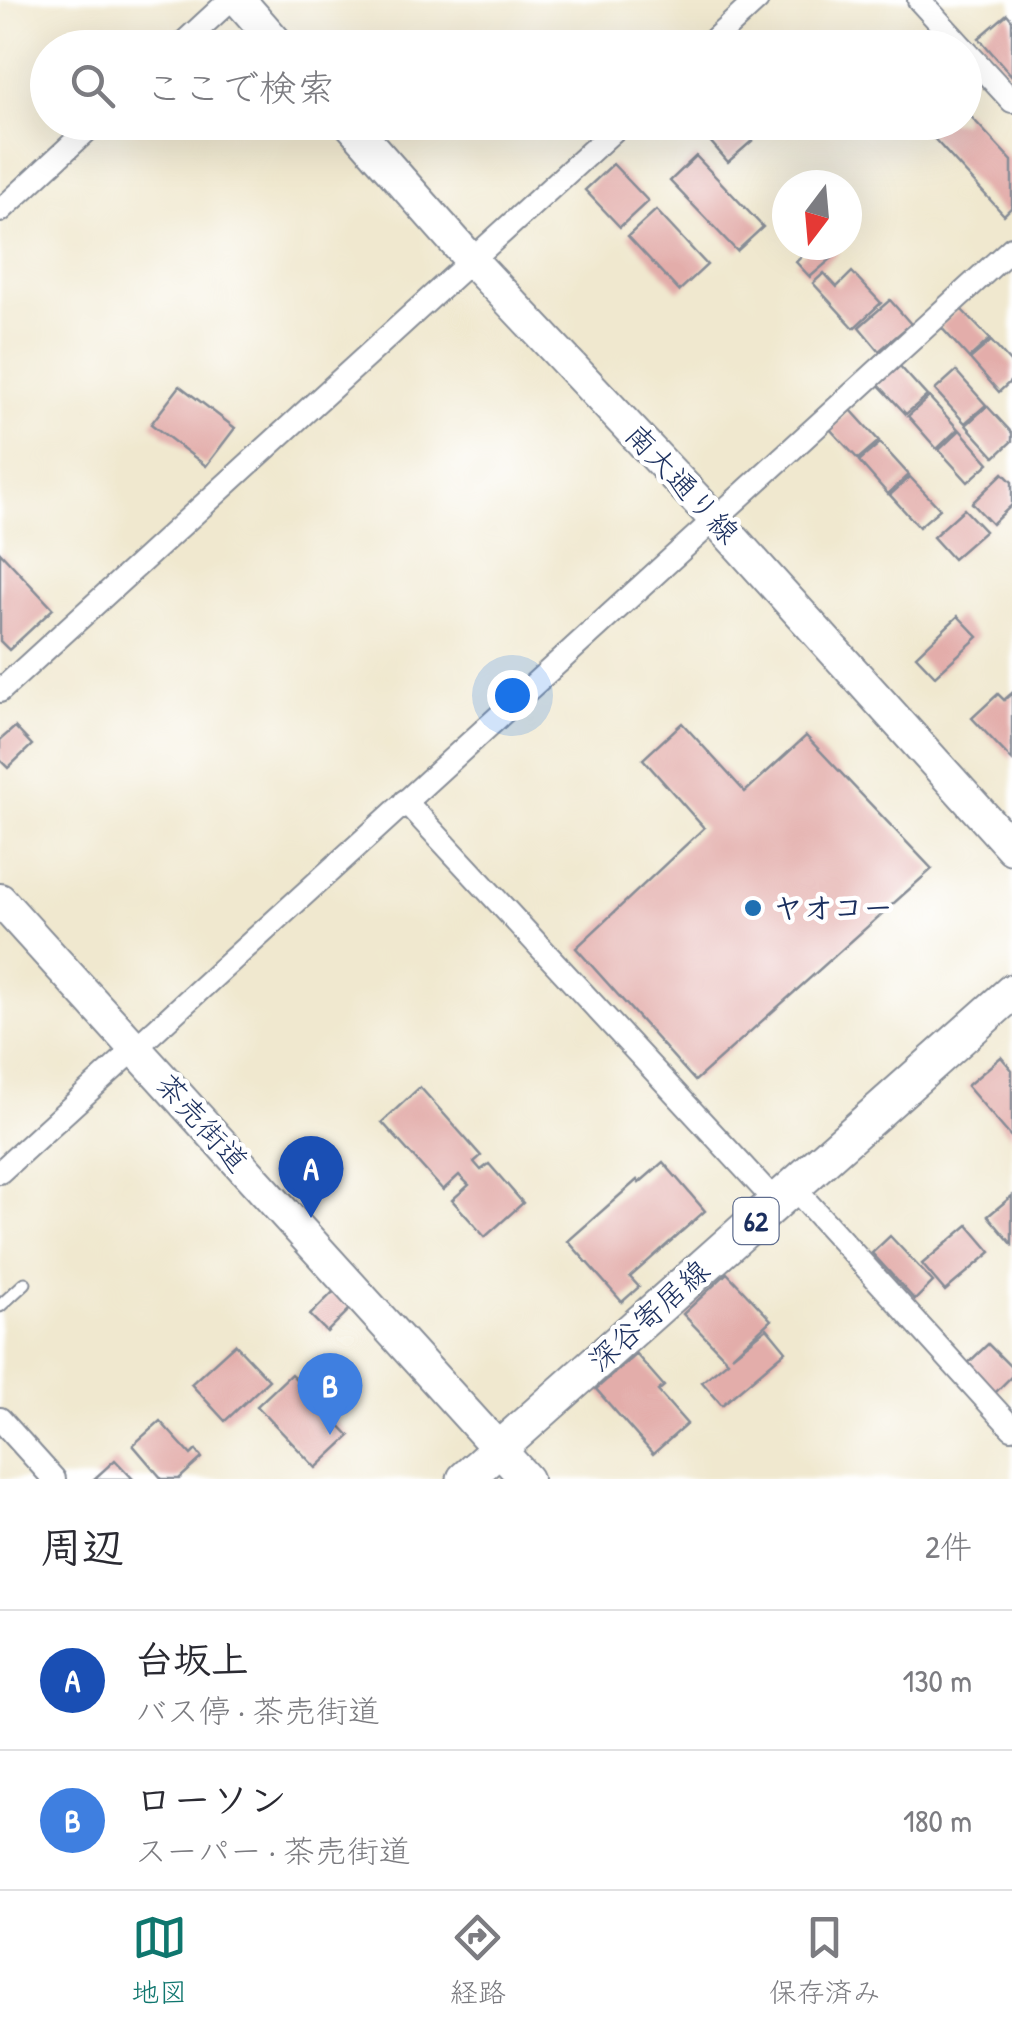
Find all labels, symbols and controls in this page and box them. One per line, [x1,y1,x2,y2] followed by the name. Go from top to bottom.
[30,30,982,140] search box
[65,58,120,113] icon: search
[145,61,335,113] text: ここで検索
[772,170,862,260] north arrow
[617,415,749,552] street label: 南大通り線
[487,670,538,721] your location
[773,887,893,927] place label: ヤオコー
[742,897,764,919] marker: ヤオコー
[148,1064,258,1180] street label: 茶売街道
[278,1136,344,1218] pin: A
[734,1198,778,1244] road number: 62
[579,1250,717,1380] street label: 深谷寄居線
[298,1352,362,1435] pin: B
[40,1518,124,1575] text: 周辺
[925,1525,972,1568] text: 2件
[135,1633,249,1685] text: 台坂上
[65,1659,80,1702] text: A
[903,1659,972,1702] text: 130 m
[135,1689,380,1732] text: バス停 · 茶売街道
[135,1773,287,1825] text: ローソン
[64,1799,81,1842] text: B
[903,1799,972,1842] text: 180 m
[135,1829,411,1872] text: スーパー · 茶売街道
[131,1910,187,2011] tab: 地図
[450,1910,506,2011] tab: 経路
[769,1910,881,2011] tab: 保存済み

